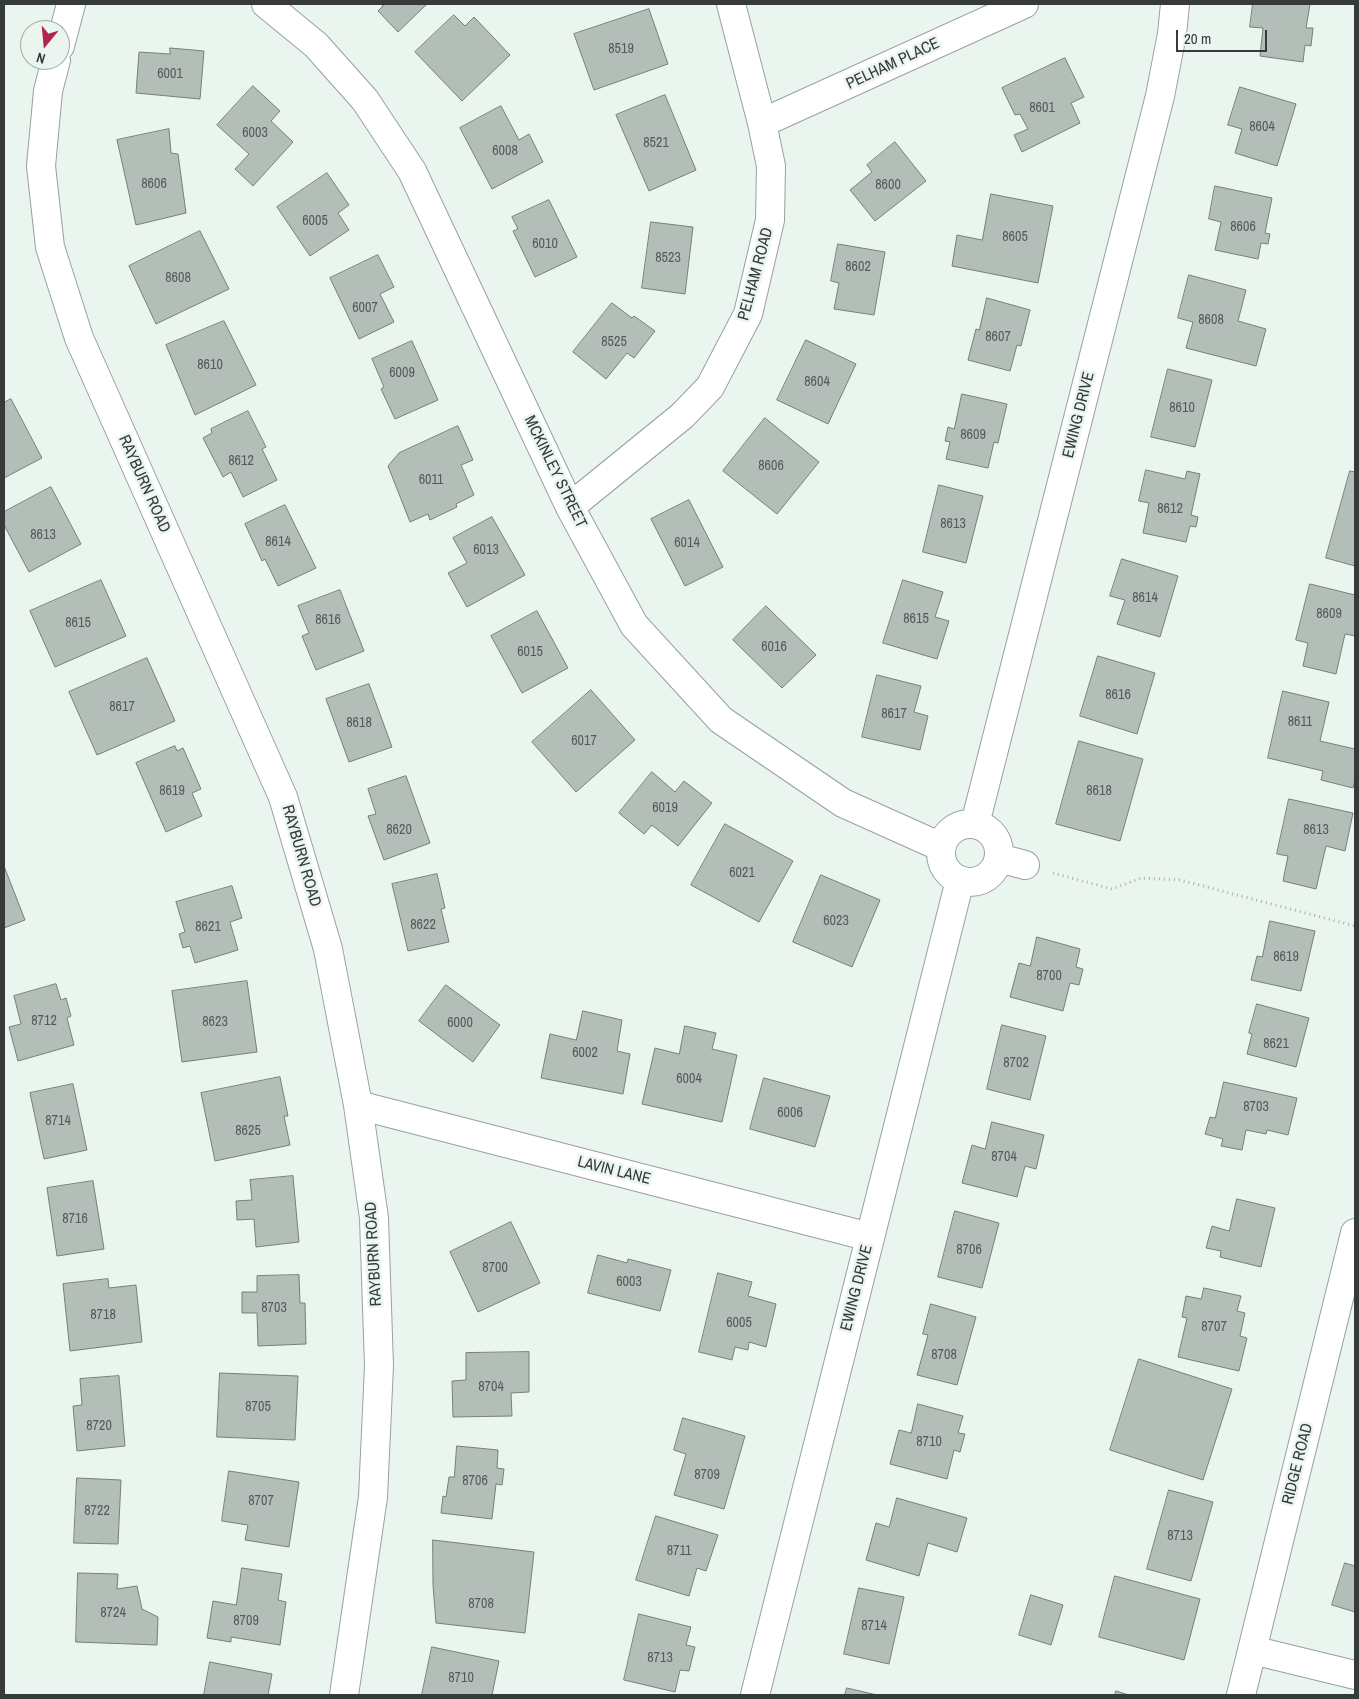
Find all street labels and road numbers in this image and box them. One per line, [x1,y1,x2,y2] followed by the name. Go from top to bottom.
[843,34,943,94] street label: PELHAM PLACE
[734,225,778,323] street label: PELHAM ROAD
[1059,370,1099,460] street label: EWING DRIVE
[520,413,590,531] street label: MCKINLEY STREET
[114,432,174,536] street label: RAYBURN ROAD
[277,803,325,909] street label: RAYBURN ROAD
[575,1153,653,1189] street label: LAVIN LANE
[362,1201,386,1307] street label: RAYBURN ROAD
[837,1243,877,1333] street label: EWING DRIVE
[1279,1421,1317,1507] street label: RIDGE ROAD

